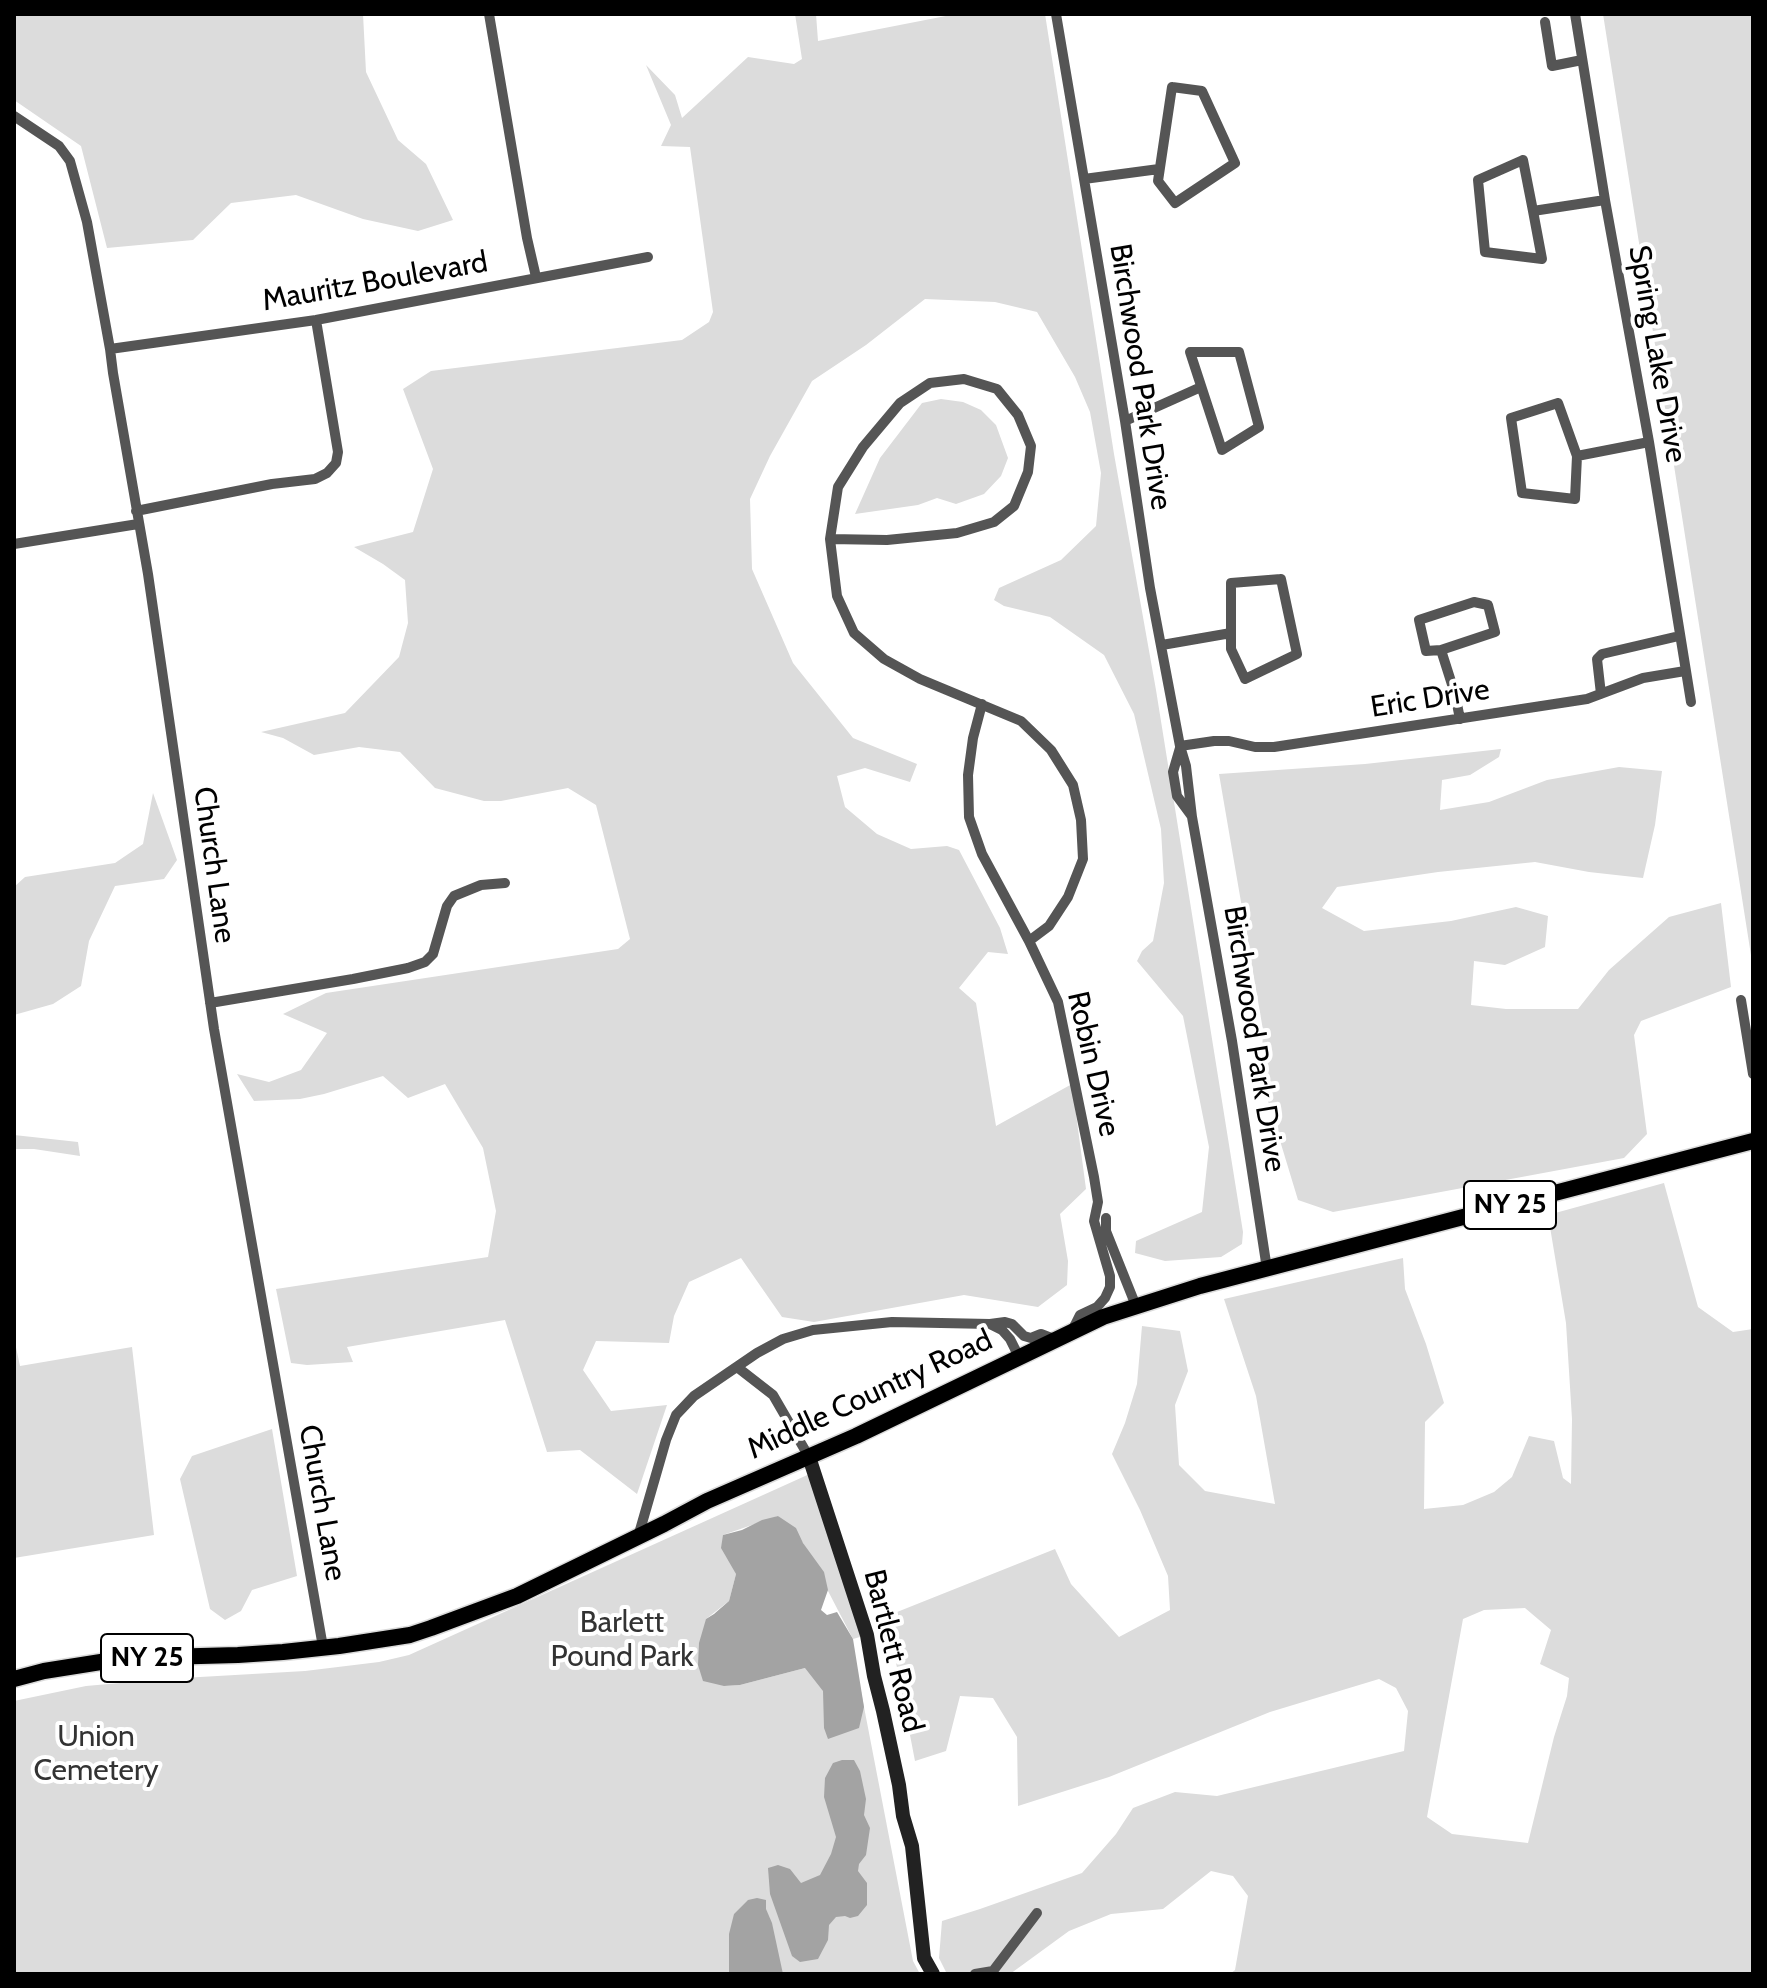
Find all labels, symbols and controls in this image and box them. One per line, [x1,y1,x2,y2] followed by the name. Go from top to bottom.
[1101,241,1179,513] street label: Birchwood Park Drive
[1620,243,1694,465] street label: Spring Lake Drive
[260,244,490,320] street label: Mauritz Boulevard
[1368,672,1492,726] street label: Eric Drive
[185,784,243,946] street label: Church Lane
[1215,903,1293,1175] street label: Birchwood Park Drive
[1059,988,1127,1140] street label: Robin Drive
[1464,1181,1556,1229] road number: NY 25
[742,1322,998,1468] street label: Middle Country Road
[291,1422,353,1584] street label: Church Lane
[855,1566,931,1736] street label: Bartlett Road
[550,1605,694,1676] park label: Barlett Pound Park
[101,1634,193,1682] road number: NY 25
[33,1719,159,1790] park label: Union Cemetery

